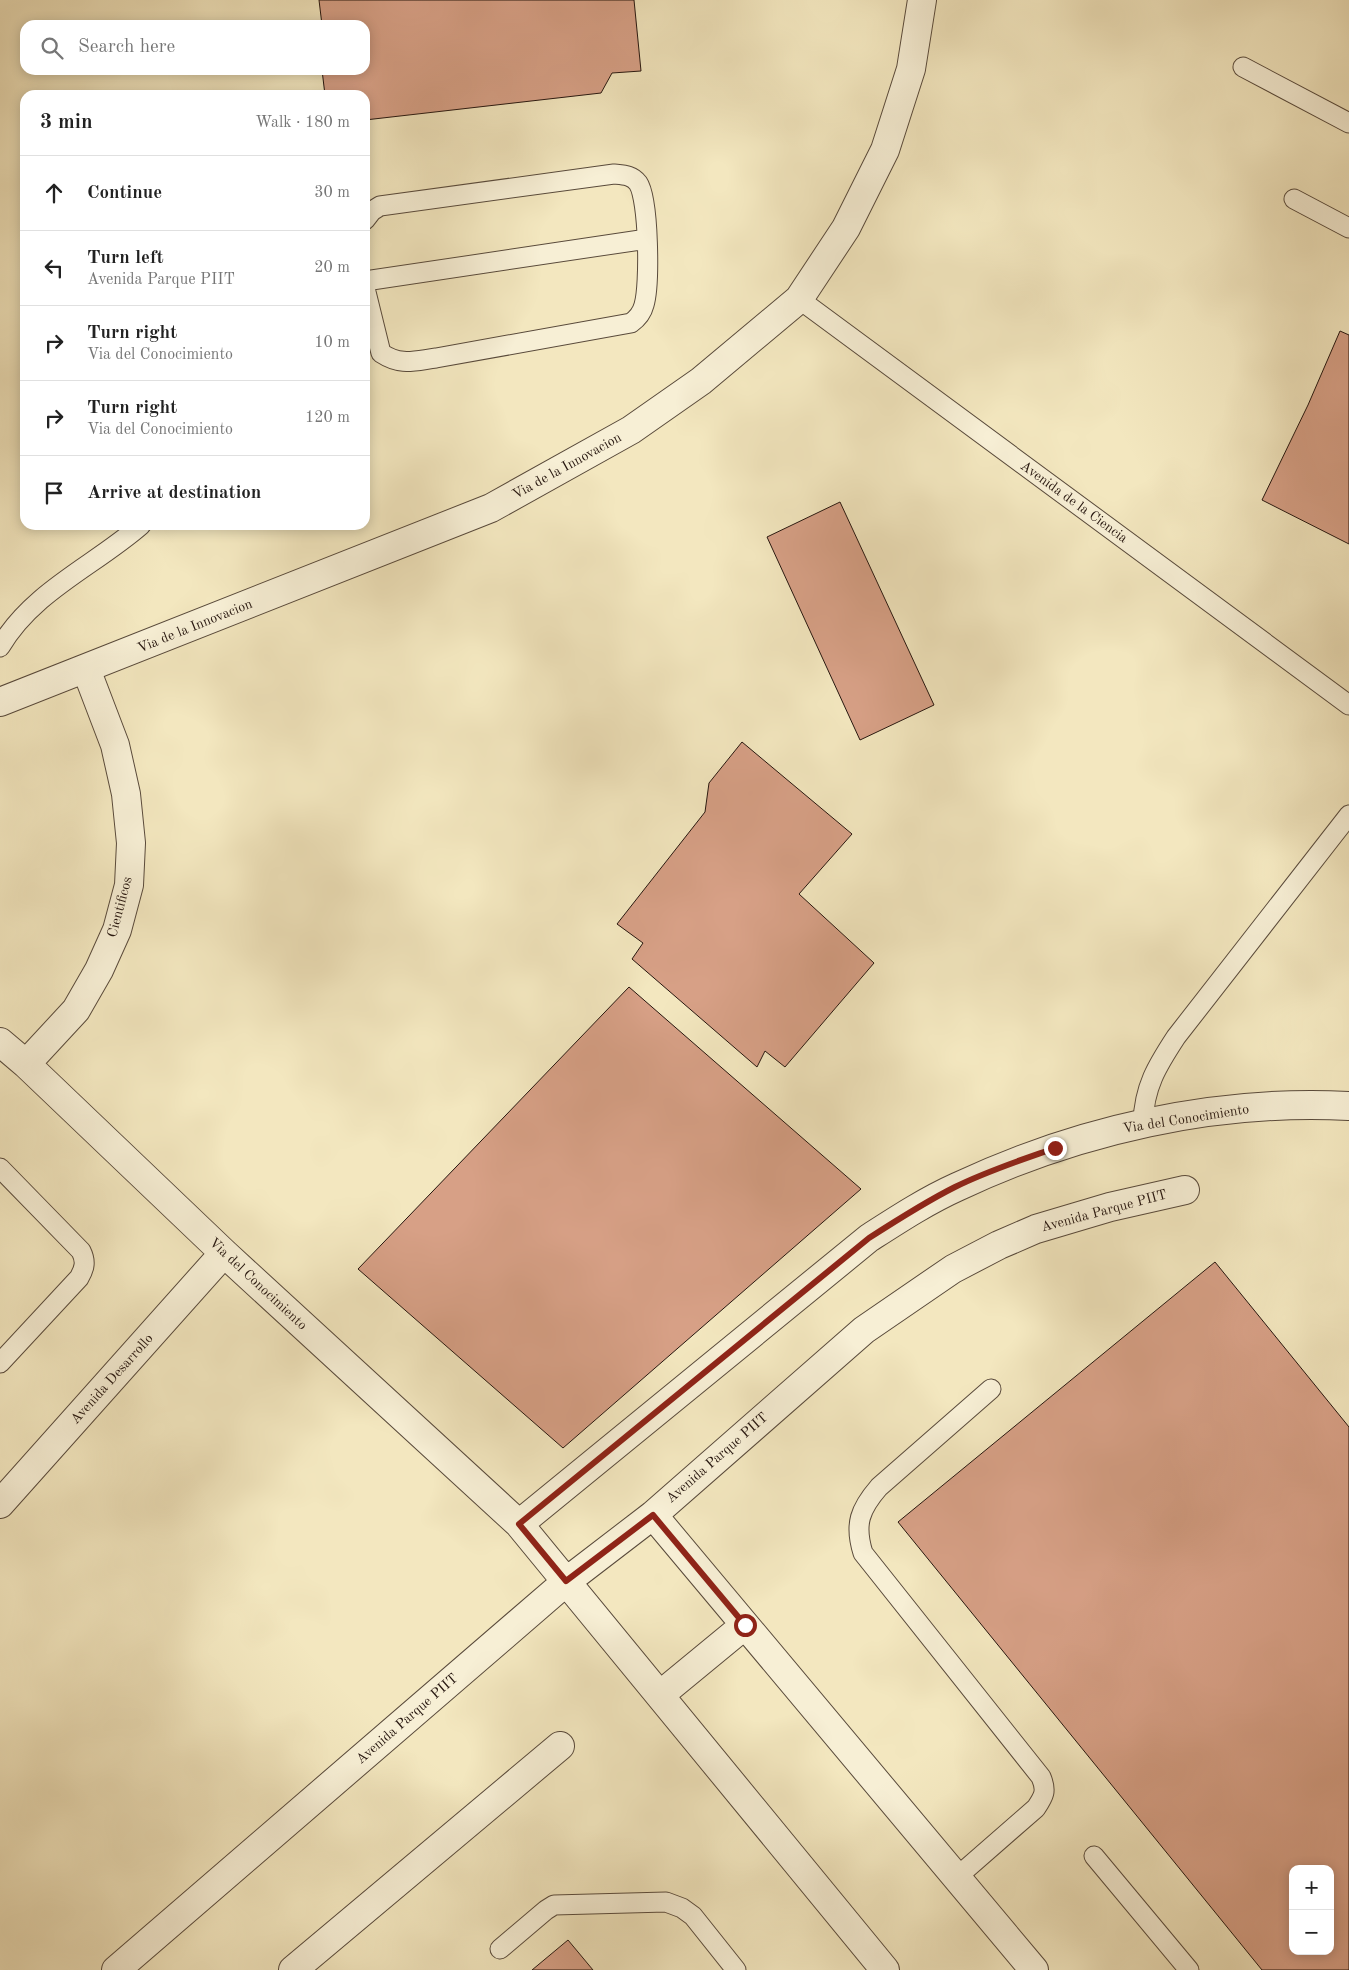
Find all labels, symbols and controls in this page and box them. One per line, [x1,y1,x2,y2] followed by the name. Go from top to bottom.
[20,20,370,75] search box
[38,34,66,62] icon: search
[78,38,175,57] text: Search here
[40,112,93,133] text: 3 min
[255,115,350,131] text: Walk · 180 m
[40,179,68,207] icon: ahead
[87,184,162,203] text: Continue
[314,185,350,201] text: 30 m
[87,249,164,268] text: Turn left
[40,254,68,282] icon: left
[314,260,350,276] text: 20 m
[87,272,235,288] text: Avenida Parque PIIT
[87,324,177,343] text: Turn right
[40,329,68,357] icon: right
[314,335,350,351] text: 10 m
[87,347,233,363] text: Via del Conocimiento
[87,399,177,418] text: Turn right
[40,404,68,432] icon: right
[305,410,350,426] text: 120 m
[87,422,233,438] text: Via del Conocimiento
[510,430,624,502] street label: Via de la Innovacion
[1018,459,1130,546] street label: Avenida de la Ciencia
[40,479,68,507] icon: arrive
[87,484,261,503] text: Arrive at destination
[136,596,255,655] street label: Via de la Innovacion
[105,875,135,939] street label: Cientificos
[1122,1102,1250,1136] street label: Via del Conocimiento
[1044,1137,1067,1160] route end
[1040,1187,1168,1235] street label: Avenida Parque PIIT
[207,1235,310,1333] street label: Via del Conocimiento
[68,1331,156,1427] street label: Avenida Desarrollo
[664,1410,770,1506] street label: Avenida Parque PIIT
[734,1614,757,1637] route start
[354,1671,460,1767] street label: Avenida Parque PIIT
[1289,1865,1334,1955] map controls
[1289,1865,1334,1910] button: +
[1289,1910,1334,1955] button: −

